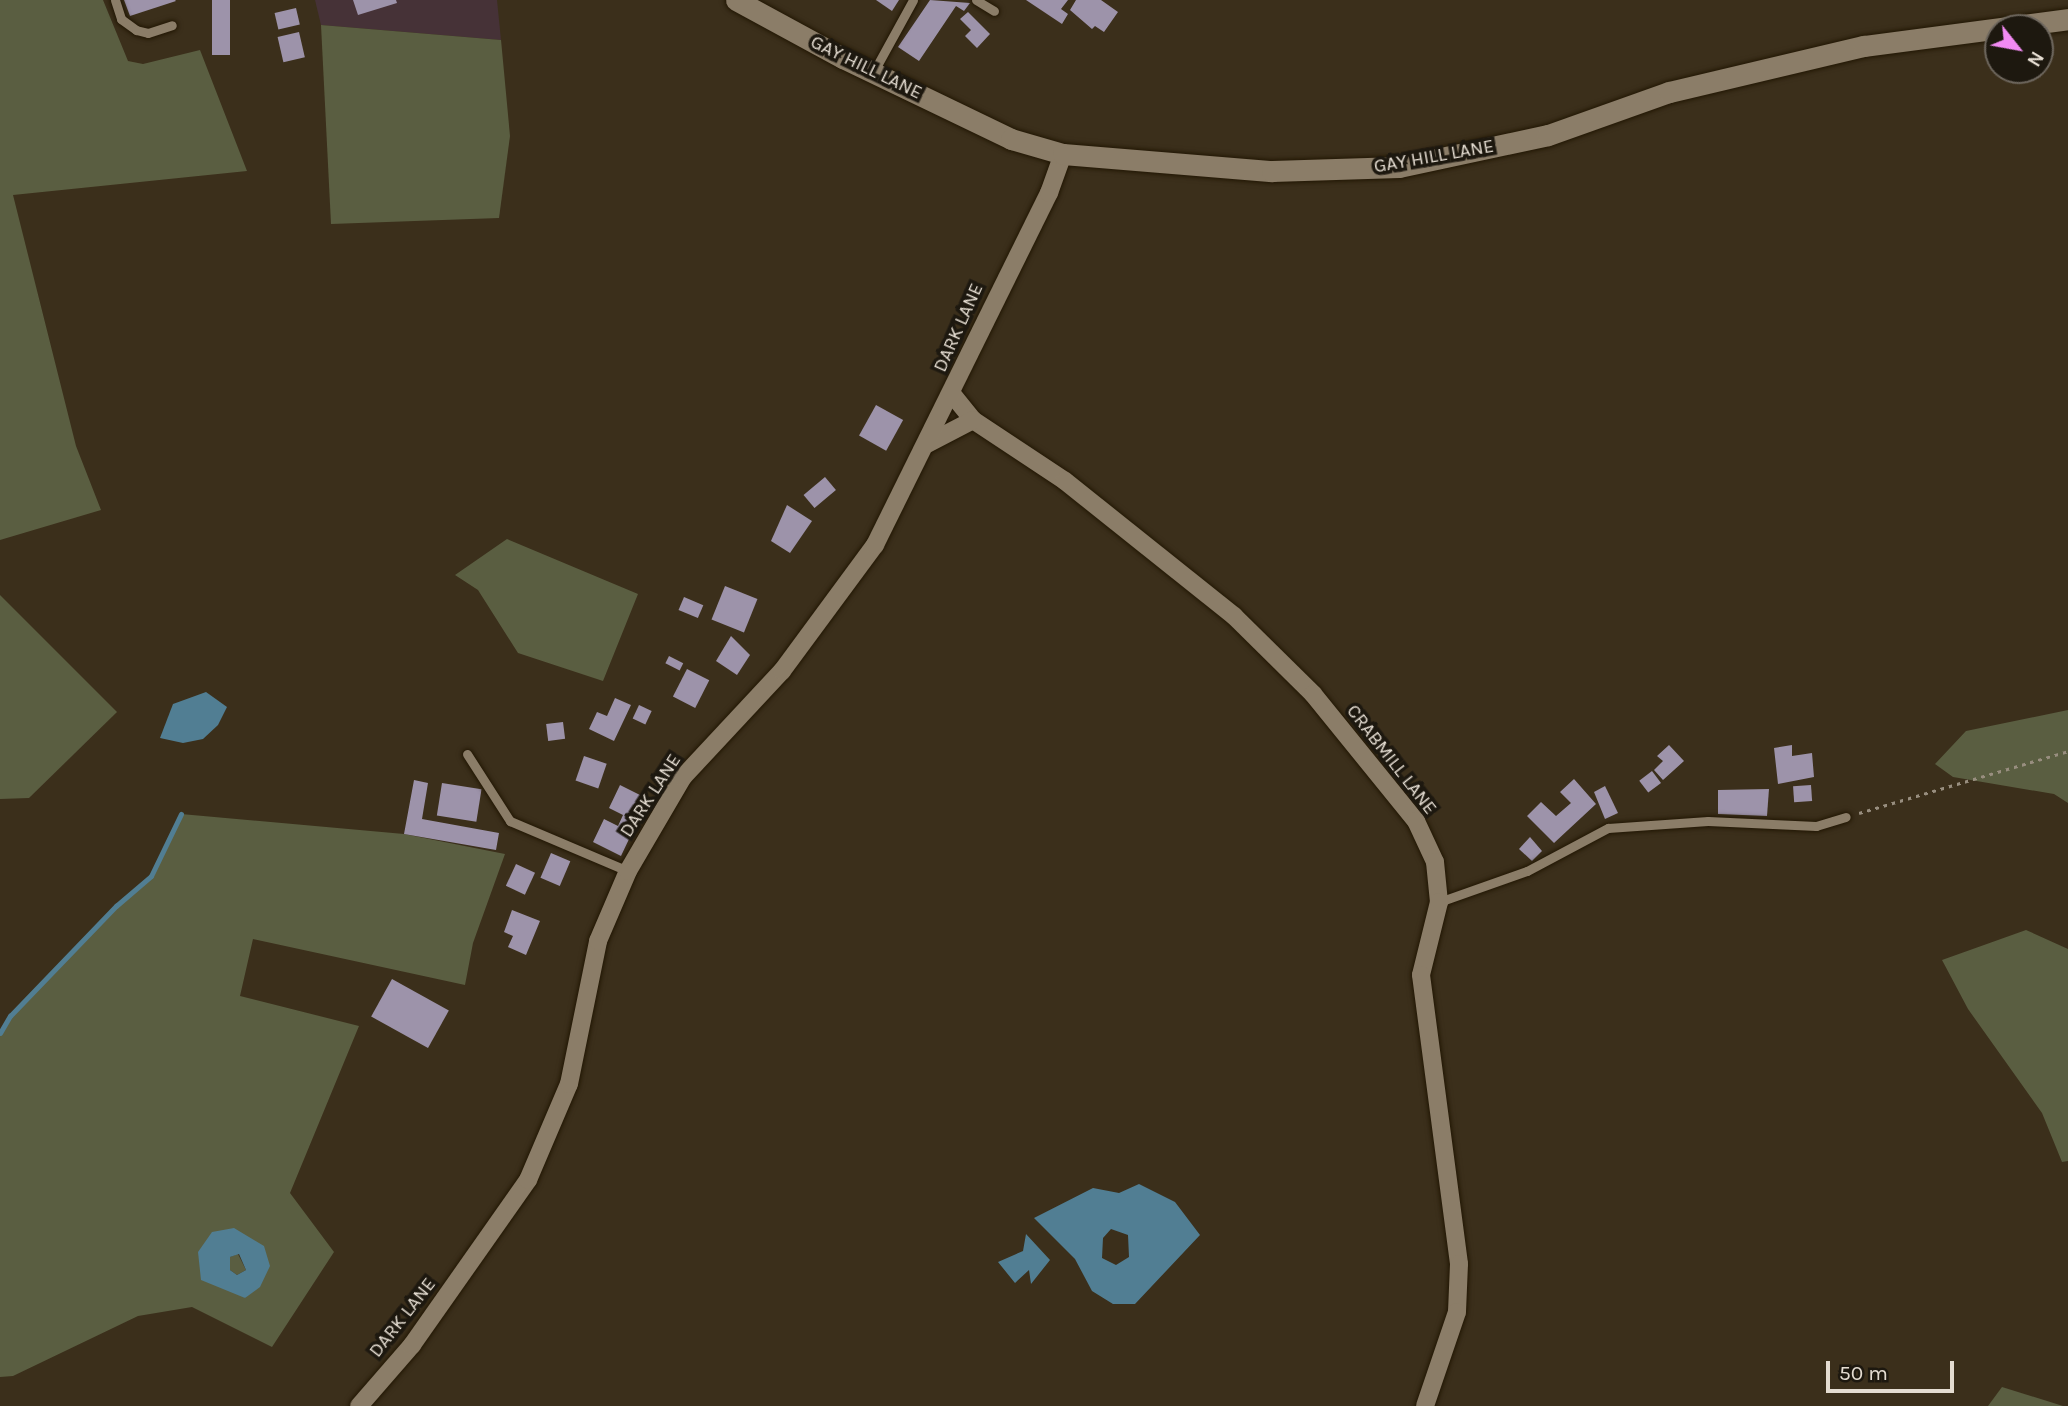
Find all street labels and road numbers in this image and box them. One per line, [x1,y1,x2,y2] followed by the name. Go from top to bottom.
[806,31,926,105] street label: GAY HILL LANE
[1372,135,1496,179] street label: GAY HILL LANE
[929,280,989,376] street label: DARK LANE
[1341,701,1441,819] street label: CRABMILL LANE
[616,750,686,842] street label: DARK LANE
[365,1274,441,1362] street label: DARK LANE

